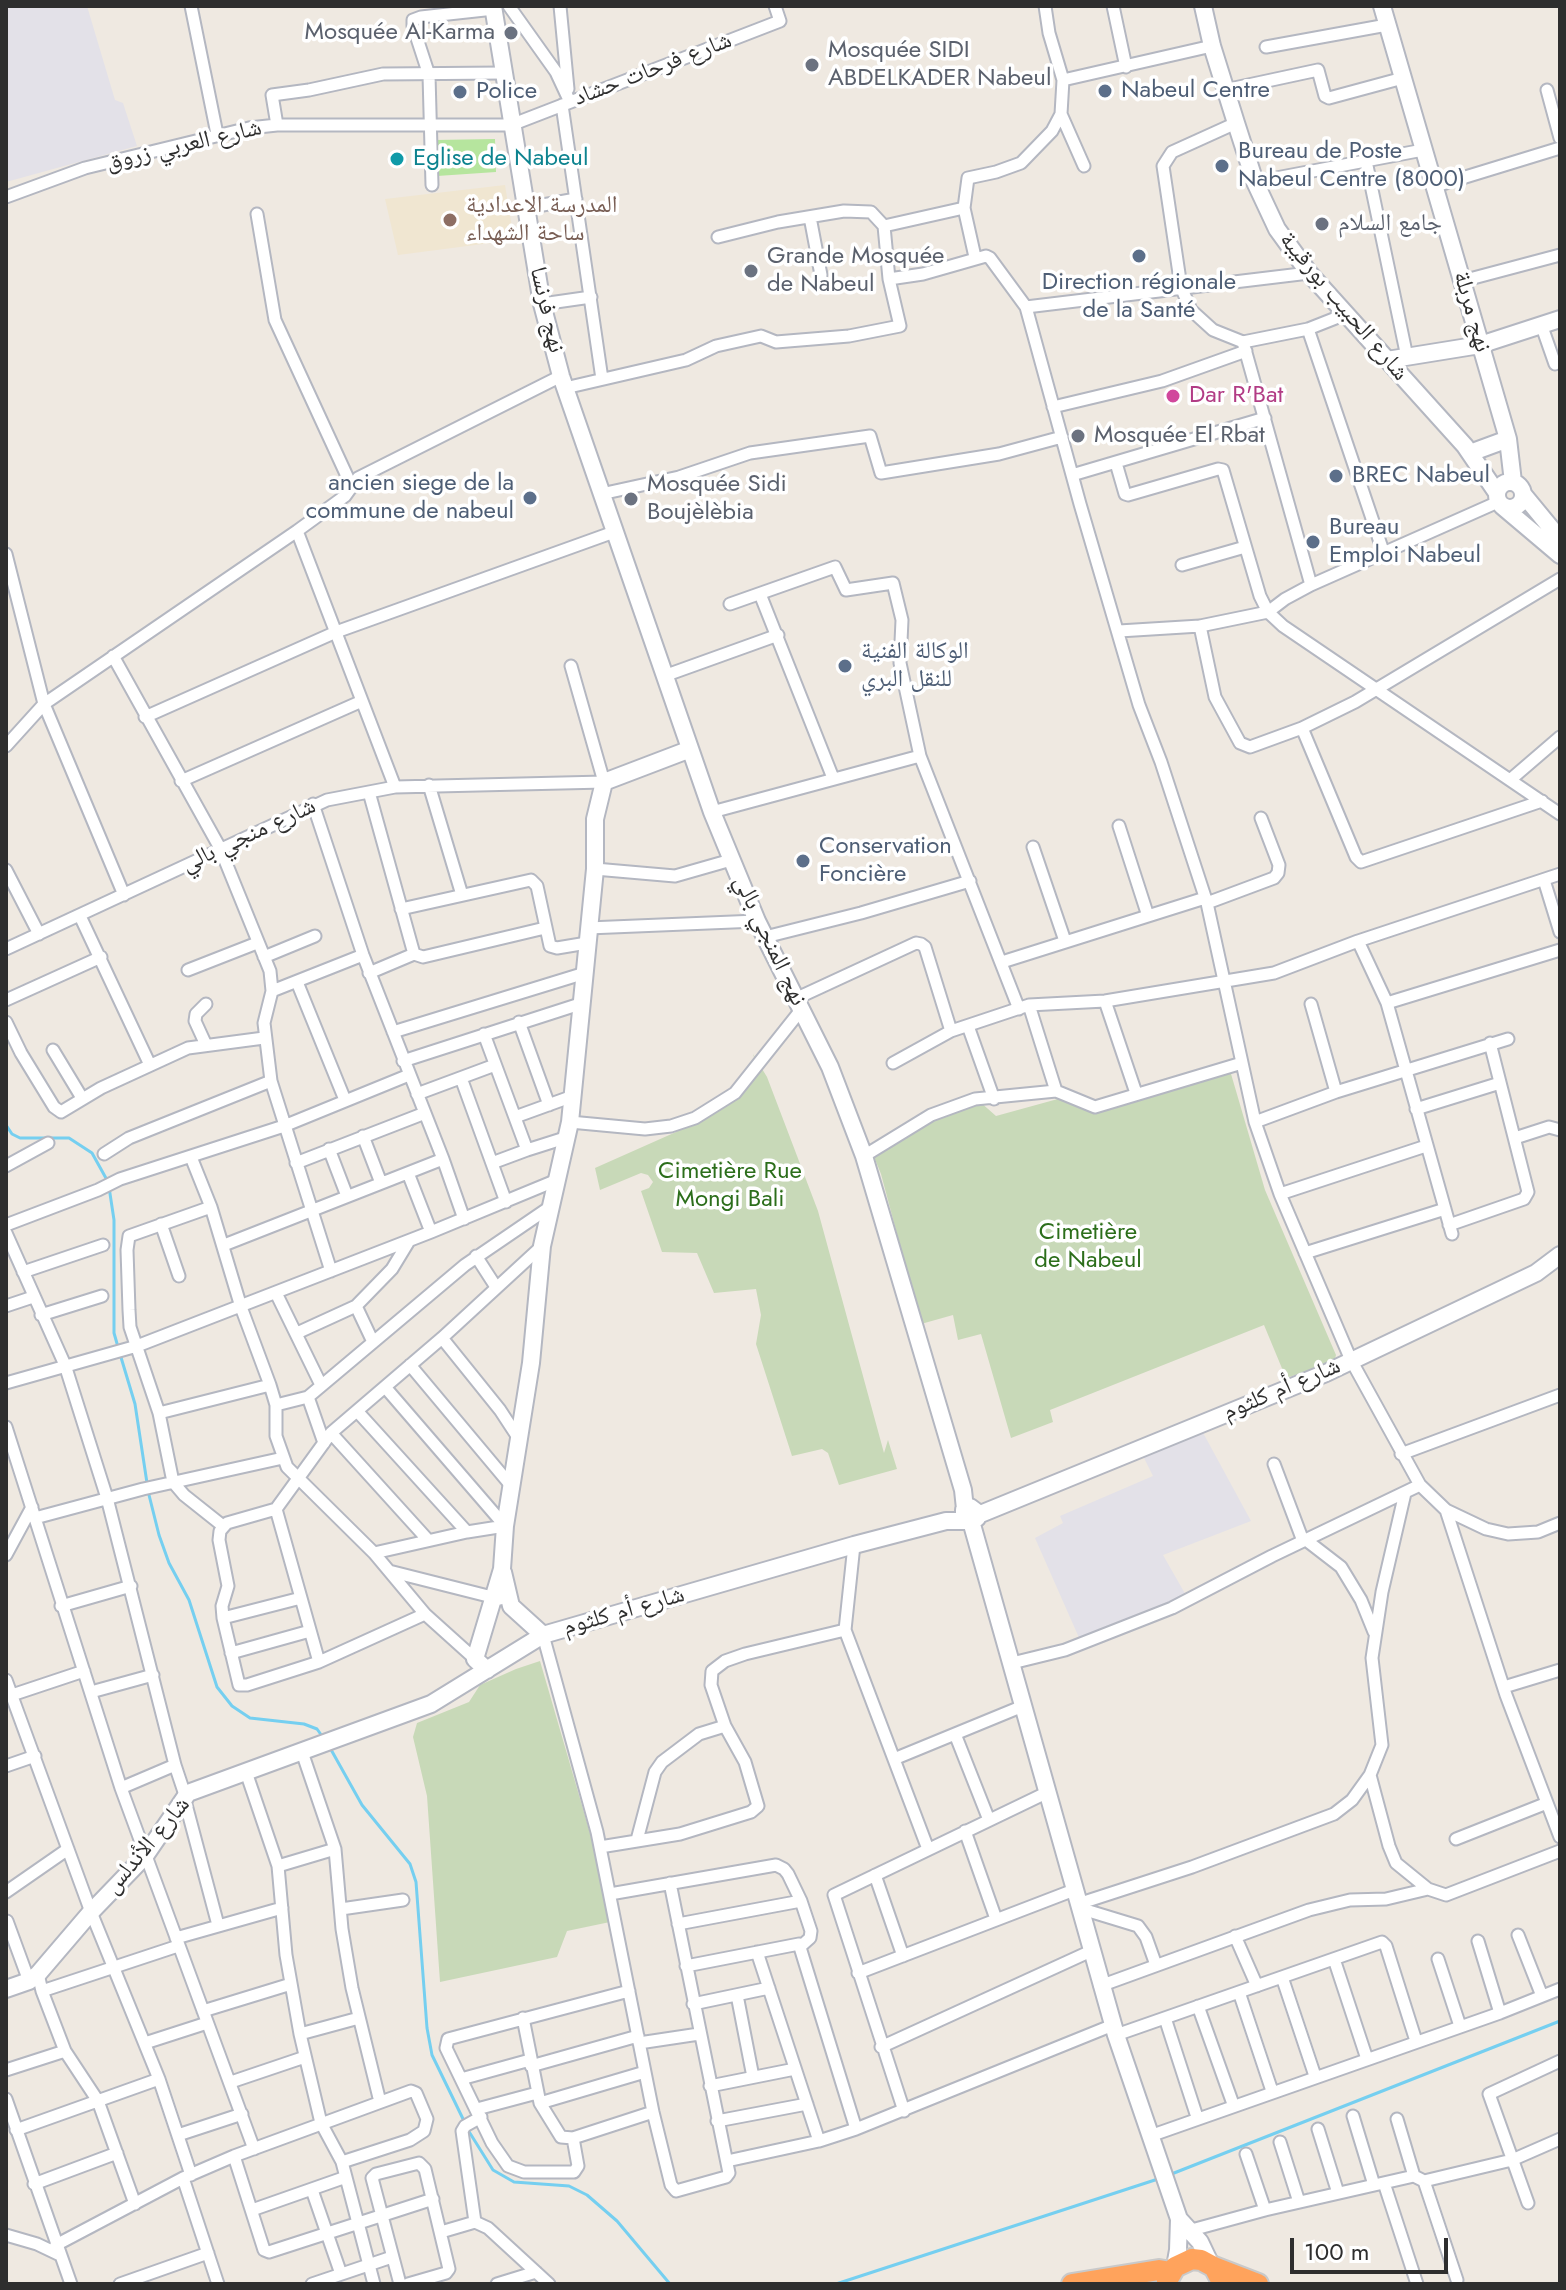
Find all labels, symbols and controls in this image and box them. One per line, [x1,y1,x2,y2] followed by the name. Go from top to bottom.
[305,19,495,47] place label: Mosquée Al-Karma
[502,24,520,42] marker: Mosquée Al-Karma
[570,27,736,113] street label: شارع فرحات حشاد
[828,37,1051,93] place label: Mosquée SIDI ABDELKADER Nabeul
[803,56,821,74] marker: Mosquée SIDI ABDELKADER Nabeul
[1121,77,1270,105] place label: Nabeul Centre
[476,78,537,106] place label: Police
[1096,82,1114,100] marker: Nabeul Centre
[451,83,469,101] marker: Police
[103,114,265,178] street label: شارع العربي زروق
[1238,138,1465,194] place label: Bureau de Poste Nabeul Centre (8000)
[413,145,588,173] place label: Eglise de Nabeul
[388,150,406,168] marker: Eglise de Nabeul
[1213,157,1231,175] marker: Bureau de Poste Nabeul Centre (8000)
[466,192,618,248] place label: المدرسة الاعدادية ساحة الشهداء
[1338,210,1442,238] place label: جامع السلام
[441,211,459,229] marker: المدرسة الاعدادية ساحة الشهداء
[1313,215,1331,233] marker: جامع السلام
[1272,227,1414,387] street label: شارع الحبيب بورقيبة
[767,243,944,299] place label: Grande Mosquée de Nabeul
[1130,247,1148,265] marker: Direction régionale de la Santé
[742,262,760,280] marker: Grande Mosquée de Nabeul
[522,264,570,356] street label: نهج فرنسا
[1446,268,1496,356] street label: نهج مربلة
[1042,269,1236,325] place label: Direction régionale de la Santé
[1189,382,1283,410] place label: Dar R'Bat
[1164,387,1182,405] marker: Dar R'Bat
[1094,422,1265,450] place label: Mosquée El Rbat
[1069,427,1087,445] marker: Mosquée El Rbat
[1352,462,1490,490] place label: BREC Nabeul
[1327,467,1345,485] marker: BREC Nabeul
[306,470,514,526] place label: ancien siege de la commune de nabeul
[647,471,787,527] place label: Mosquée Sidi Boujèlèbia
[521,489,539,507] marker: ancien siege de la commune de nabeul
[622,490,640,508] marker: Mosquée Sidi Boujèlèbia
[1329,514,1481,570] place label: Bureau Emploi Nabeul
[1304,533,1322,551] marker: Bureau Emploi Nabeul
[861,638,969,694] place label: الوكالة الفنية للنقل البري
[836,657,854,675] marker: الوكالة الفنية للنقل البري
[177,792,321,880] street label: شارع منجي بالي
[819,833,952,889] place label: Conservation Foncière
[794,852,812,870] marker: Conservation Foncière
[726,871,812,1011] street label: نهج المنجي بالي
[658,1158,802,1214] park label: Cimetière Rue Mongi Bali
[1034,1219,1142,1275] park label: Cimetière de Nabeul
[1219,1352,1345,1428] street label: شارع أم كلثوم
[560,1581,688,1643] street label: شارع أم كلثوم
[99,1791,197,1901] street label: شارع الأندلس
[1294,2222,1452,2272] scale bar
[1304,2234,1370,2269] text: 100 m

